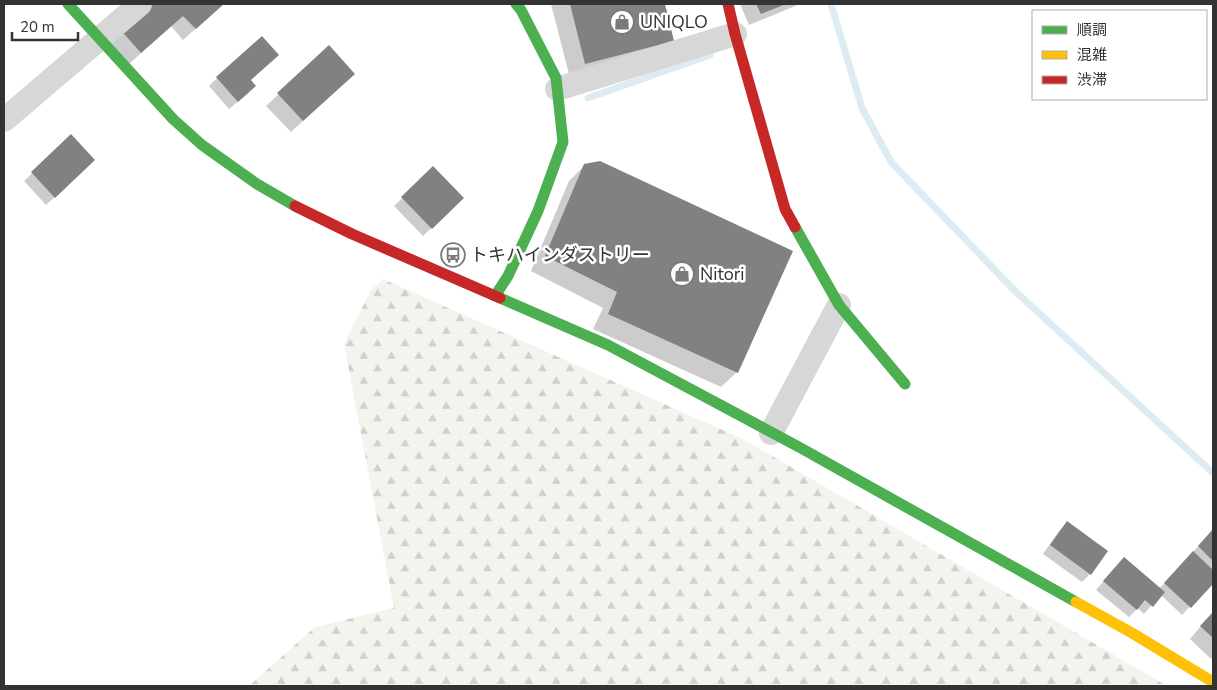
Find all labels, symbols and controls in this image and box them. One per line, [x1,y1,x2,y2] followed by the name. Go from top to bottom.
[609,9,635,35] shop icon: UNIQLO
[12,10,79,42] scale bar
[640,10,708,34] place label: UNIQLO
[1032,10,1207,100] legend
[20,17,55,37] text: 20 m
[1077,20,1107,40] text: 順調
[1077,45,1107,65] text: 混雑
[1077,70,1107,90] text: 渋滞
[440,242,466,268] bus stop icon: トキハインダストリー
[470,243,650,267] place label: トキハインダストリー
[669,261,695,287] shop icon: Nitori
[700,262,744,286] place label: Nitori

